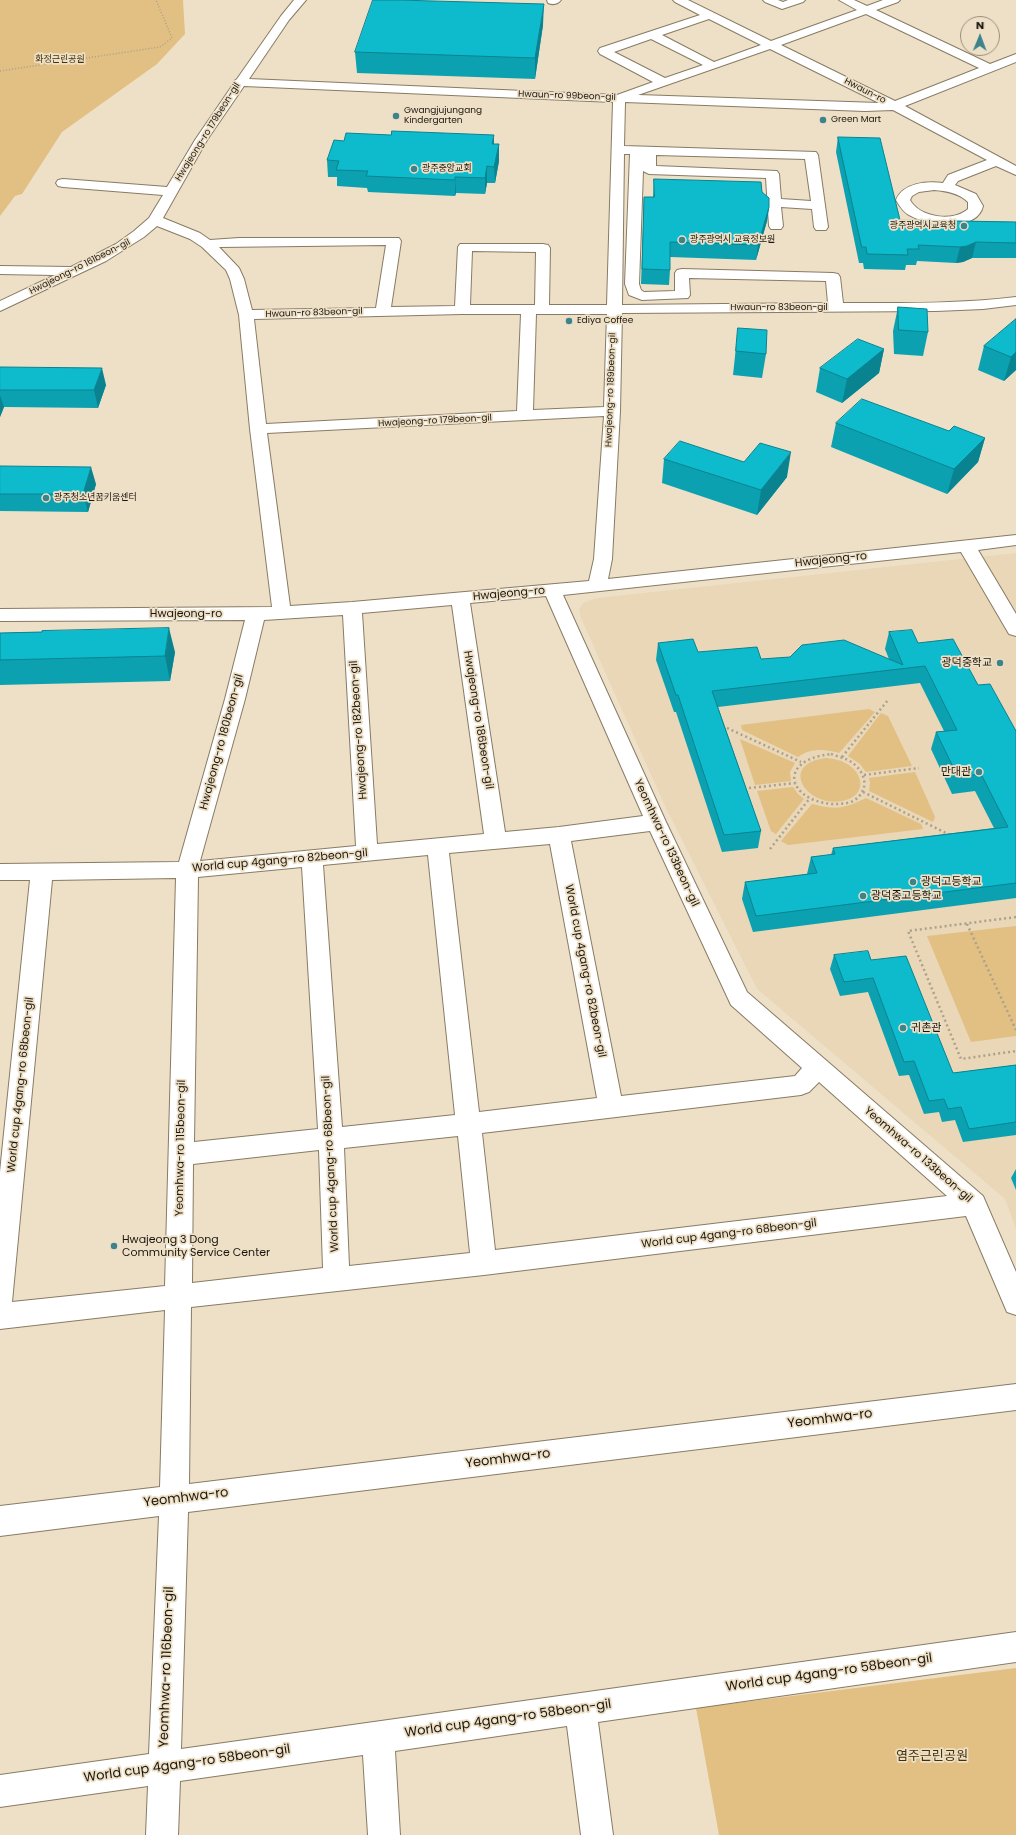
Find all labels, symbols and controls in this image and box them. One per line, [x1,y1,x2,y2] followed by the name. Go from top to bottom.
[960,16,1000,56] north arrow
[976,17,984,33] text: N
[35,55,85,65] park label: 화정근린공원
[842,76,888,106] street label: Hwaun-ro
[173,81,243,183] street label: Hwajeong-ro 179beon-gil
[518,89,616,103] street label: Hwaun-ro 99beon-gil
[404,106,482,127] place label: Gwangjujungang Kindergarten
[391,111,401,121] marker: Gwangjujungang Kindergarten
[818,115,828,125] marker: Green Mart
[831,115,881,125] place label: Green Mart
[409,164,419,174] marker: 광주중앙교회
[422,164,472,174] place label: 광주중앙교회
[890,221,956,231] place label: 광주광역시교육청
[959,221,969,231] marker: 광주광역시교육청
[677,235,687,245] marker: 광주광역시 교육정보원
[690,235,775,245] place label: 광주광역시 교육정보원
[28,237,132,297] street label: Hwajeong-ro 161beon-gil
[730,303,828,313] street label: Hwaun-ro 83beon-gil
[265,306,363,320] street label: Hwaun-ro 83beon-gil
[564,316,574,326] marker: Ediya Coffee
[577,316,633,326] place label: Ediya Coffee
[604,333,618,447] street label: Hwajeong-ro 189beon-gil
[378,413,492,429] street label: Hwajeong-ro 179beon-gil
[41,493,51,503] marker: 광주청소년꿈키움센터
[54,493,137,503] place label: 광주청소년꿈키움센터
[794,550,868,570] street label: Hwajeong-ro
[472,584,546,604] street label: Hwajeong-ro
[150,607,222,621] street label: Hwajeong-ro
[461,650,495,790] street label: Hwajeong-ro 186beon-gil
[941,656,992,670] place label: 광덕중학교
[995,658,1005,668] marker: 광덕중학교
[348,660,370,800] street label: Hwajeong-ro 182beon-gil
[198,673,246,811] street label: Hwajeong-ro 180beon-gil
[941,765,971,779] place label: 만대관
[974,767,984,777] marker: 만대관
[631,777,701,909] street label: Yeomhwa-ro 133beon-gil
[192,847,368,875] street label: World cup 4gang-ro 82beon-gil
[921,875,982,889] place label: 광덕고등학교
[908,877,918,887] marker: 광덕고등학교
[562,883,608,1059] street label: World cup 4gang-ro 82beon-gil
[871,889,942,903] place label: 광덕중고등학교
[858,891,868,901] marker: 광덕중고등학교
[5,996,37,1174] street label: World cup 4gang-ro 68beon-gil
[911,1021,941,1035] place label: 귀촌관
[898,1023,908,1033] marker: 귀촌관
[320,1075,342,1253] street label: World cup 4gang-ro 68beon-gil
[173,1080,189,1216] street label: Yeomhwa-ro 115beon-gil
[861,1104,975,1206] street label: Yeomhwa-ro 133beon-gil
[641,1217,817,1251] street label: World cup 4gang-ro 68beon-gil
[122,1233,270,1259] place label: Hwajeong 3 Dong Community Service Center
[109,1241,119,1251] marker: Hwajeong 3 Dong Community Service Center
[787,1406,873,1432] street label: Yeomhwa-ro
[465,1446,551,1472] street label: Yeomhwa-ro
[143,1485,229,1511] street label: Yeomhwa-ro
[156,1586,178,1748] street label: Yeomhwa-ro 116beon-gil
[725,1651,933,1695] street label: World cup 4gang-ro 58beon-gil
[404,1697,612,1741] street label: World cup 4gang-ro 58beon-gil
[83,1742,291,1786] street label: World cup 4gang-ro 58beon-gil
[896,1749,968,1765] park label: 염주근린공원

